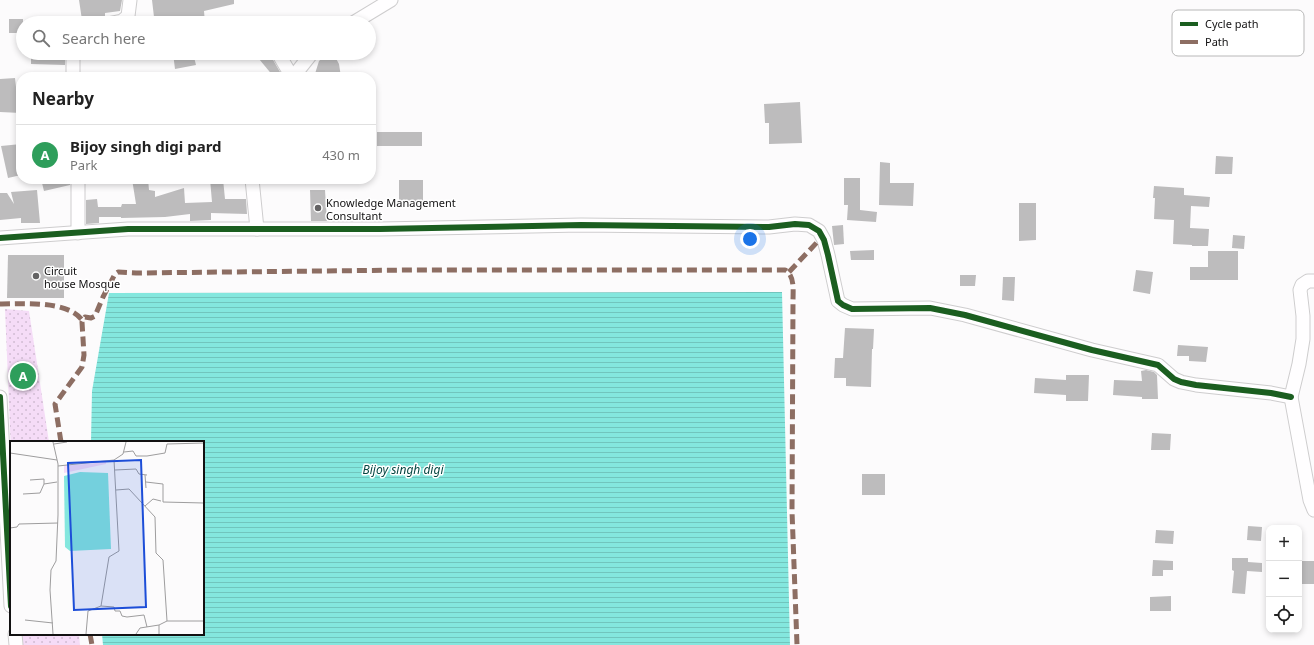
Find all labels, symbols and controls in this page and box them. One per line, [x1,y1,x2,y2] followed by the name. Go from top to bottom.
[1172,10,1304,56] legend
[16,16,376,60] search box
[1205,16,1258,31] text: Cycle path
[30,27,52,49] icon: search
[62,28,145,48] text: Search here
[1205,34,1229,49] text: Path
[32,87,94,110] text: Nearby
[70,136,222,156] text: Bijoy singh digi pard
[41,146,50,164] text: A
[322,146,360,164] text: 430 m
[70,156,97,174] text: Park
[326,195,456,223] place label: Knowledge Management Consultant
[313,203,323,213] marker: Knowledge Management Consultant
[740,229,760,249] your location
[44,263,120,291] place label: Circuit house Mosque
[31,271,41,281] marker: Circuit house Mosque
[10,361,36,391] pin: A
[10,441,204,635] inset map
[363,461,444,478] water label: Bijoy singh digi
[1266,525,1302,633] map controls
[1266,525,1302,561] button: +
[1266,561,1302,597] button: −
[1266,597,1302,633] button: locate

